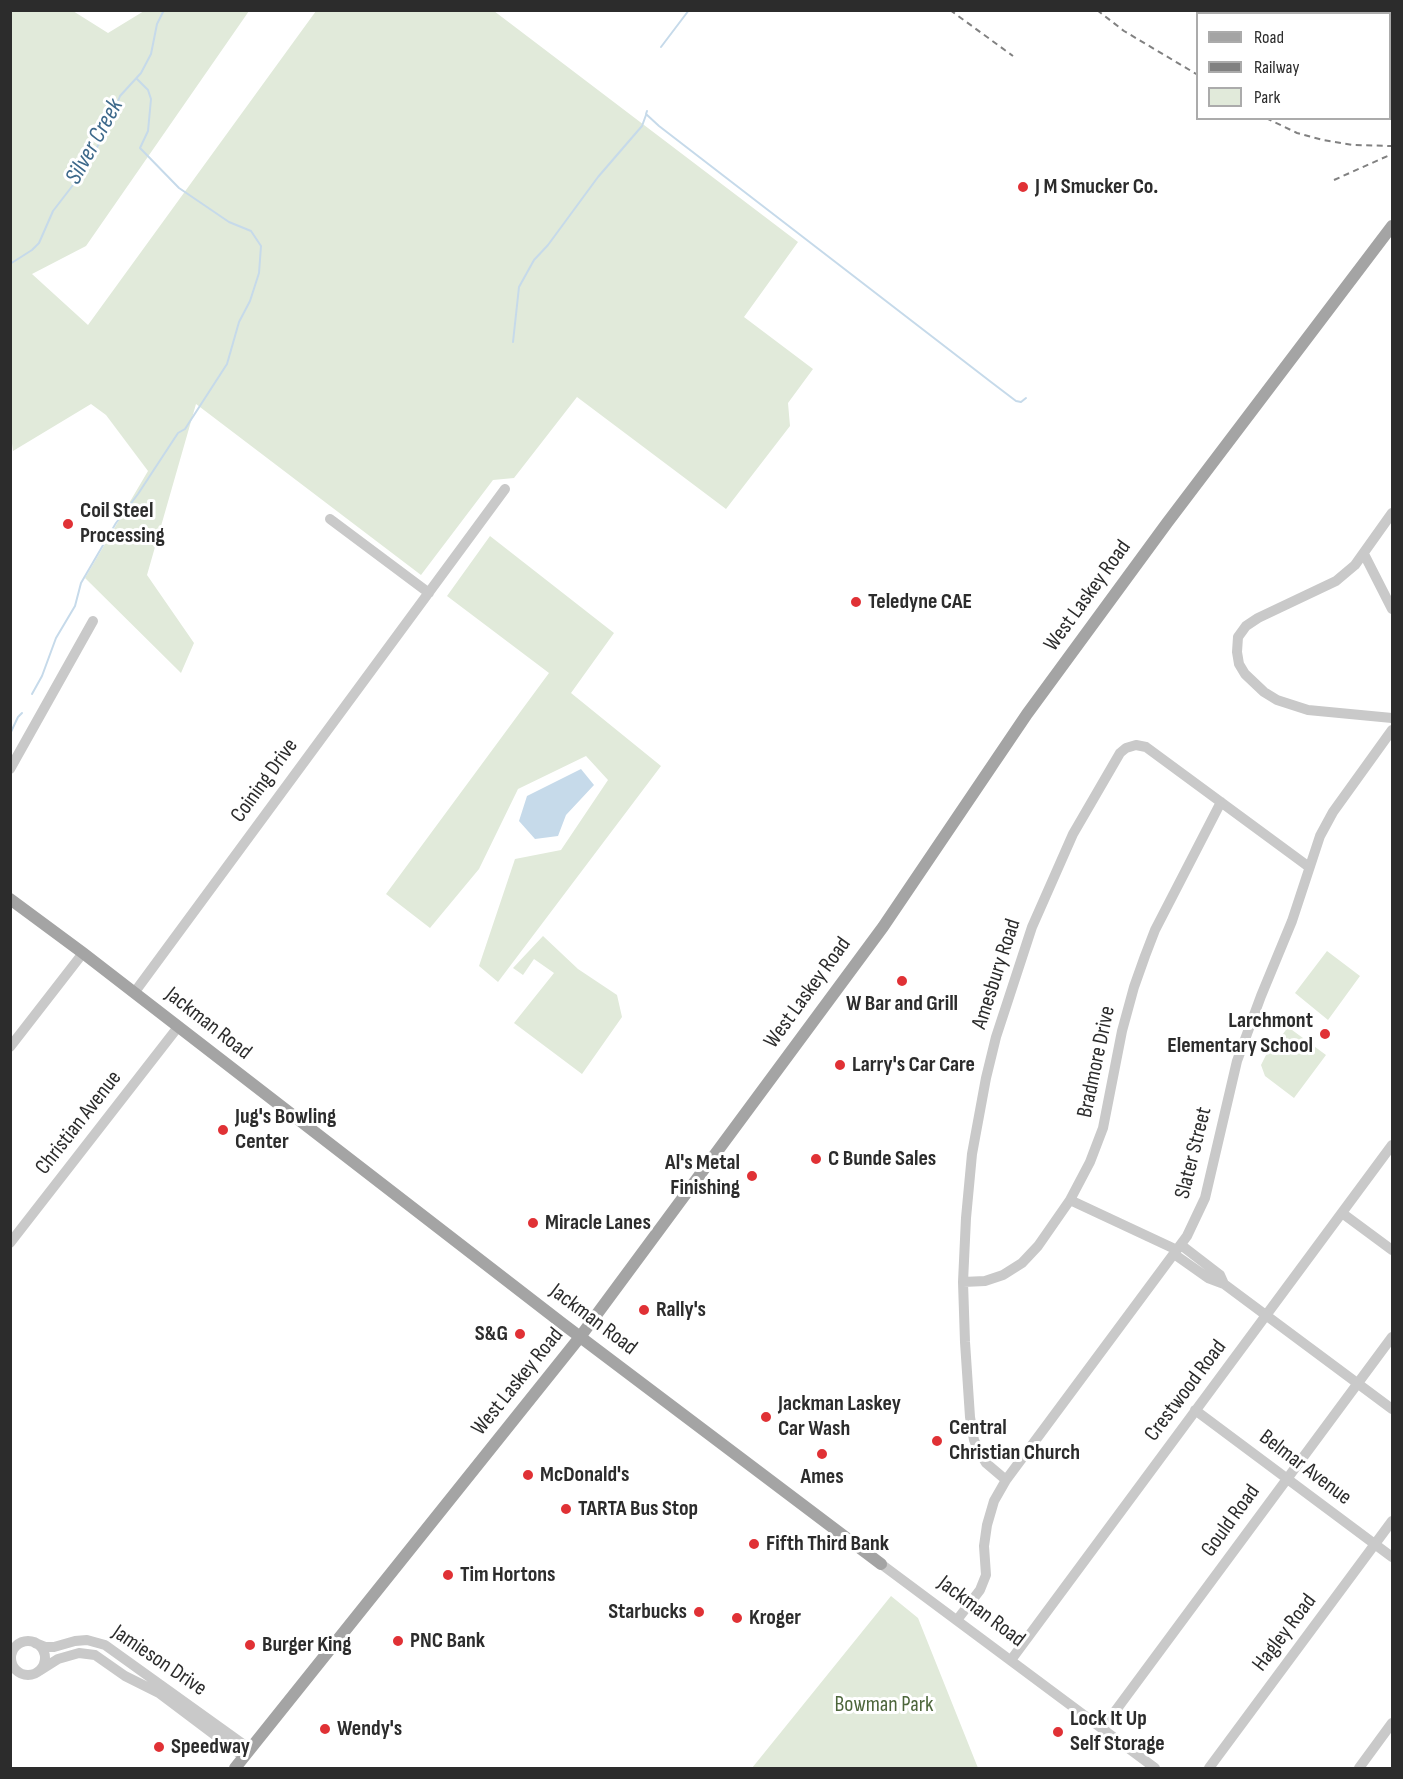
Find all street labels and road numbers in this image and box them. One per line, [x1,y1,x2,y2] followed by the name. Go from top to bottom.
[1039,535,1137,657] street label: West Laskey Road
[226,734,304,828] street label: Coining Drive
[967,916,1027,1032] street label: Amesbury Road
[759,932,857,1054] street label: West Laskey Road
[160,982,256,1066] street label: Jackman Road
[1072,1004,1122,1120] street label: Bradmore Drive
[30,1066,128,1180] street label: Christian Avenue
[1170,1104,1218,1202] street label: Slater Street
[544,1279,642,1361] street label: Jackman Road
[467,1323,569,1441] street label: West Laskey Road
[1139,1335,1233,1447] street label: Crestwood Road
[1254,1425,1356,1511] street label: Belmar Avenue
[1196,1480,1266,1562] street label: Gould Road
[932,1571,1030,1653] street label: Jackman Road
[1247,1589,1323,1677] street label: Hagley Road
[107,1620,211,1702] street label: Jamieson Drive

